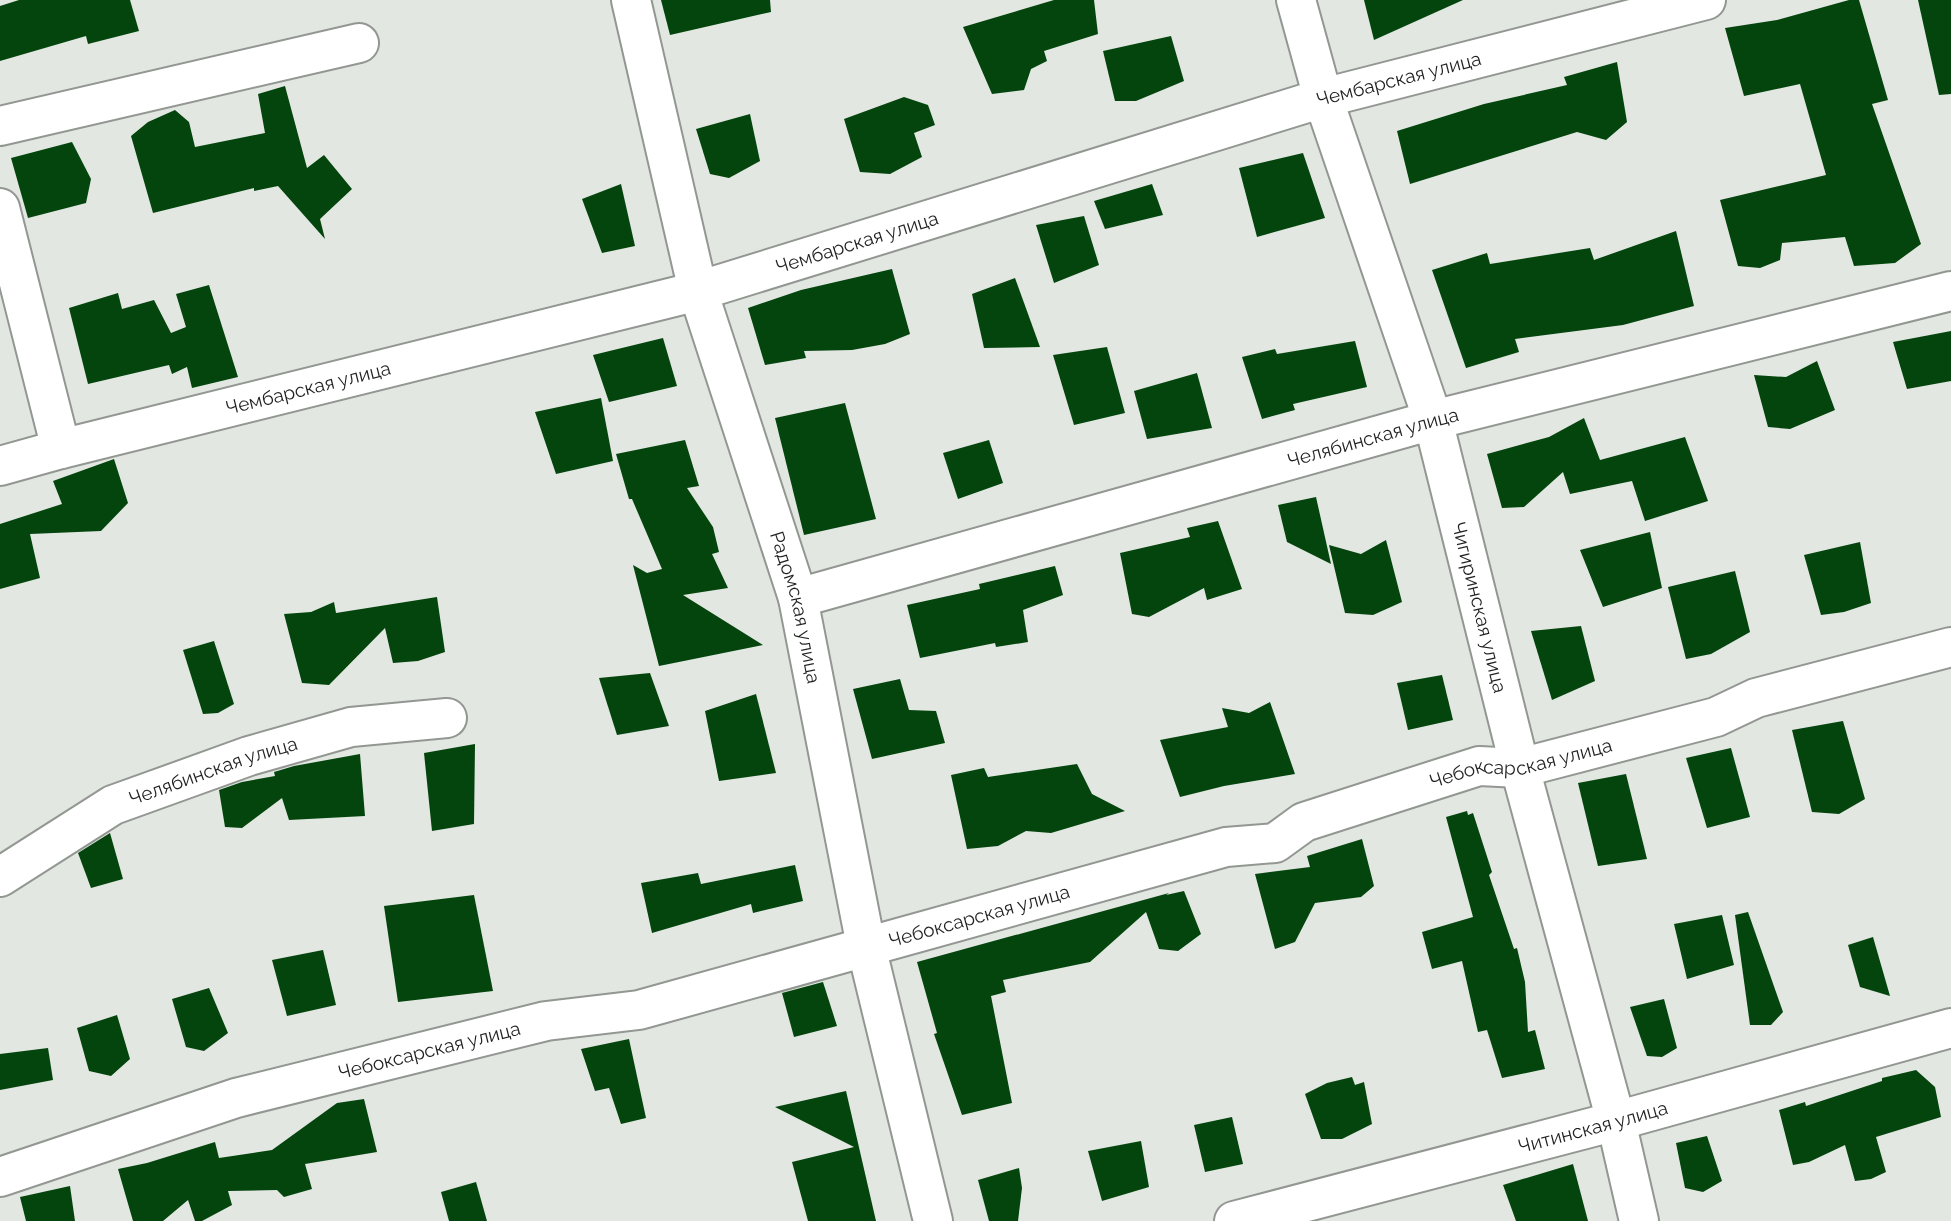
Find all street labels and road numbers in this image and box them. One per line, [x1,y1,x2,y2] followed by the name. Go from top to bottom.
[1314,47,1483,110] street label: Чембарская улица
[773,206,941,277] street label: Чембарская улица
[224,357,393,419] street label: Чембарская улица
[1285,403,1461,471] street label: Челябинская улица
[1448,520,1512,695] street label: Чигиринская улица
[766,528,825,685] street label: Радомская улица
[126,732,300,809] street label: Челябинская улица
[1427,734,1614,792] street label: Чебоксарская улица
[886,880,1072,951] street label: Чебоксарская улица
[336,1017,523,1083] street label: Чебоксарская улица
[1516,1096,1670,1157] street label: Читинская улица

